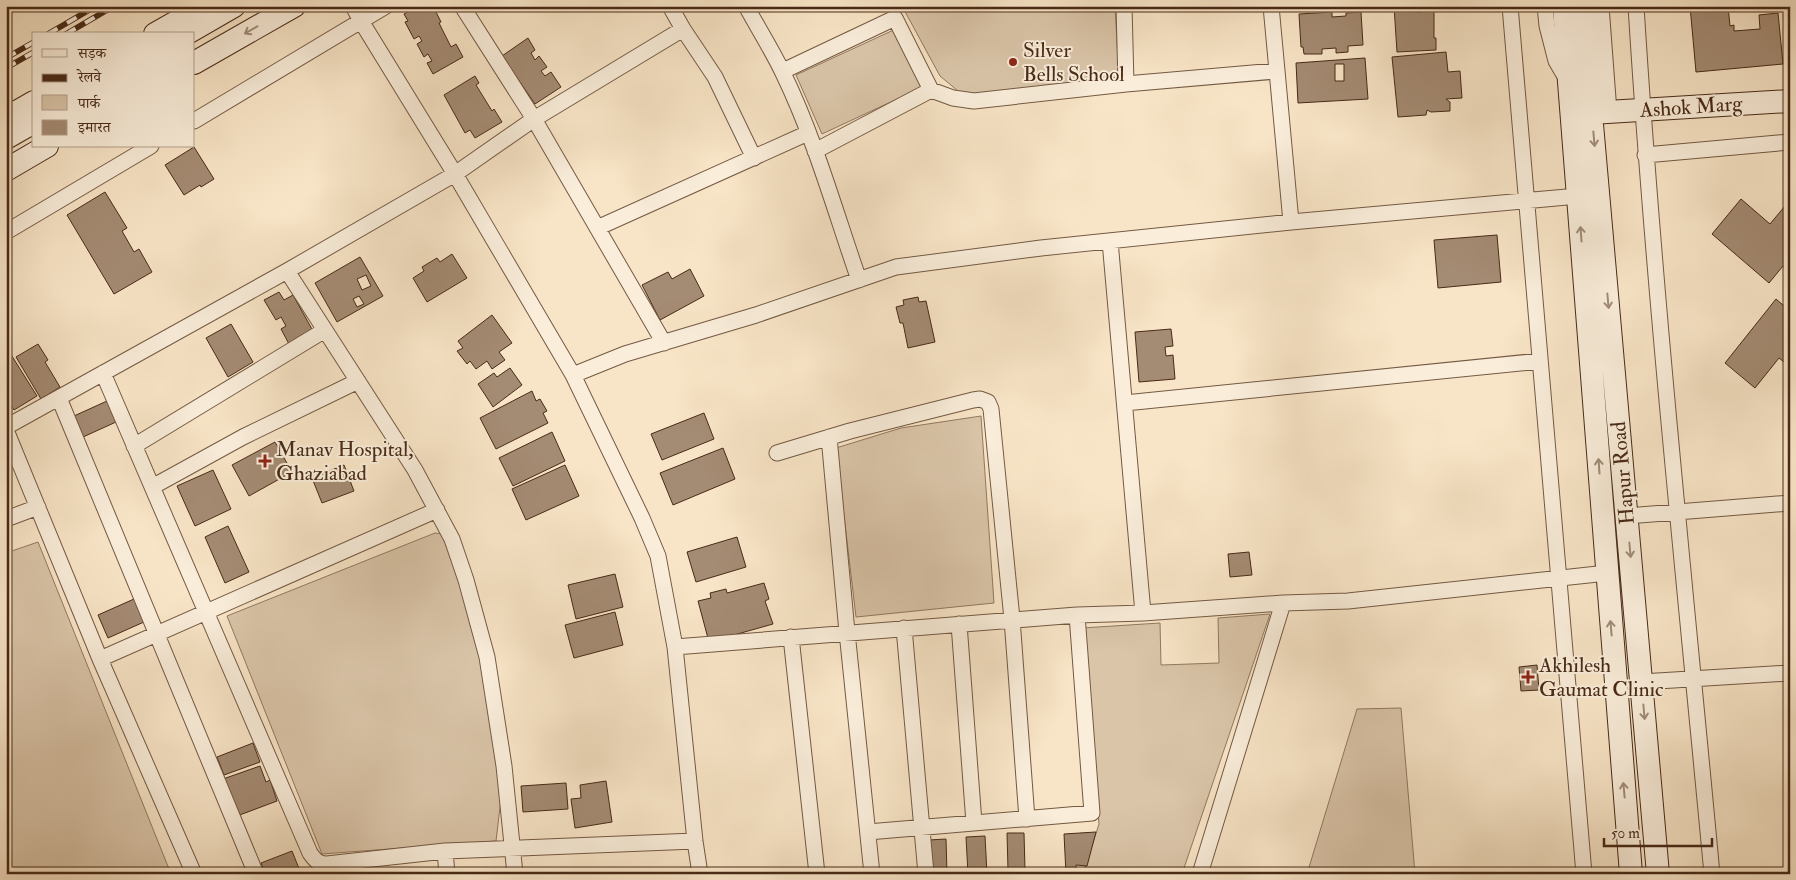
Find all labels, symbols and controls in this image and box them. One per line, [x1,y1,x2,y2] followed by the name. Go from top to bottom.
[245,26,259,36] one-way arrow
[32,32,195,148] legend
[1023,37,1125,88] place label: Silver Bells School
[77,44,107,63] text: सड़क
[1007,56,1019,68] marker: Silver Bells School
[76,68,102,87] text: रेलवे
[1638,90,1744,124] street label: Ashok Marg
[77,94,101,113] text: पार्क
[77,118,112,137] text: इमारत
[1589,131,1598,147] one-way arrow
[1576,227,1585,243] one-way arrow
[1603,293,1613,309] one-way arrow
[1605,420,1641,526] street label: Hapur Road
[276,436,413,487] place label: Manav Hospital, Ghaziabad
[258,454,272,468] marker: Manav Hospital, Ghaziabad
[1594,459,1603,475] one-way arrow
[1625,542,1634,558] one-way arrow
[1607,621,1616,637] one-way arrow
[1538,652,1664,703] place label: Akhilesh Gaumat Clinic
[1521,670,1535,684] marker: Akhilesh Gaumat Clinic
[1639,704,1649,720] one-way arrow
[1620,783,1629,799] one-way arrow
[1604,815,1711,847] scale bar
[1611,824,1640,843] text: 50 m

